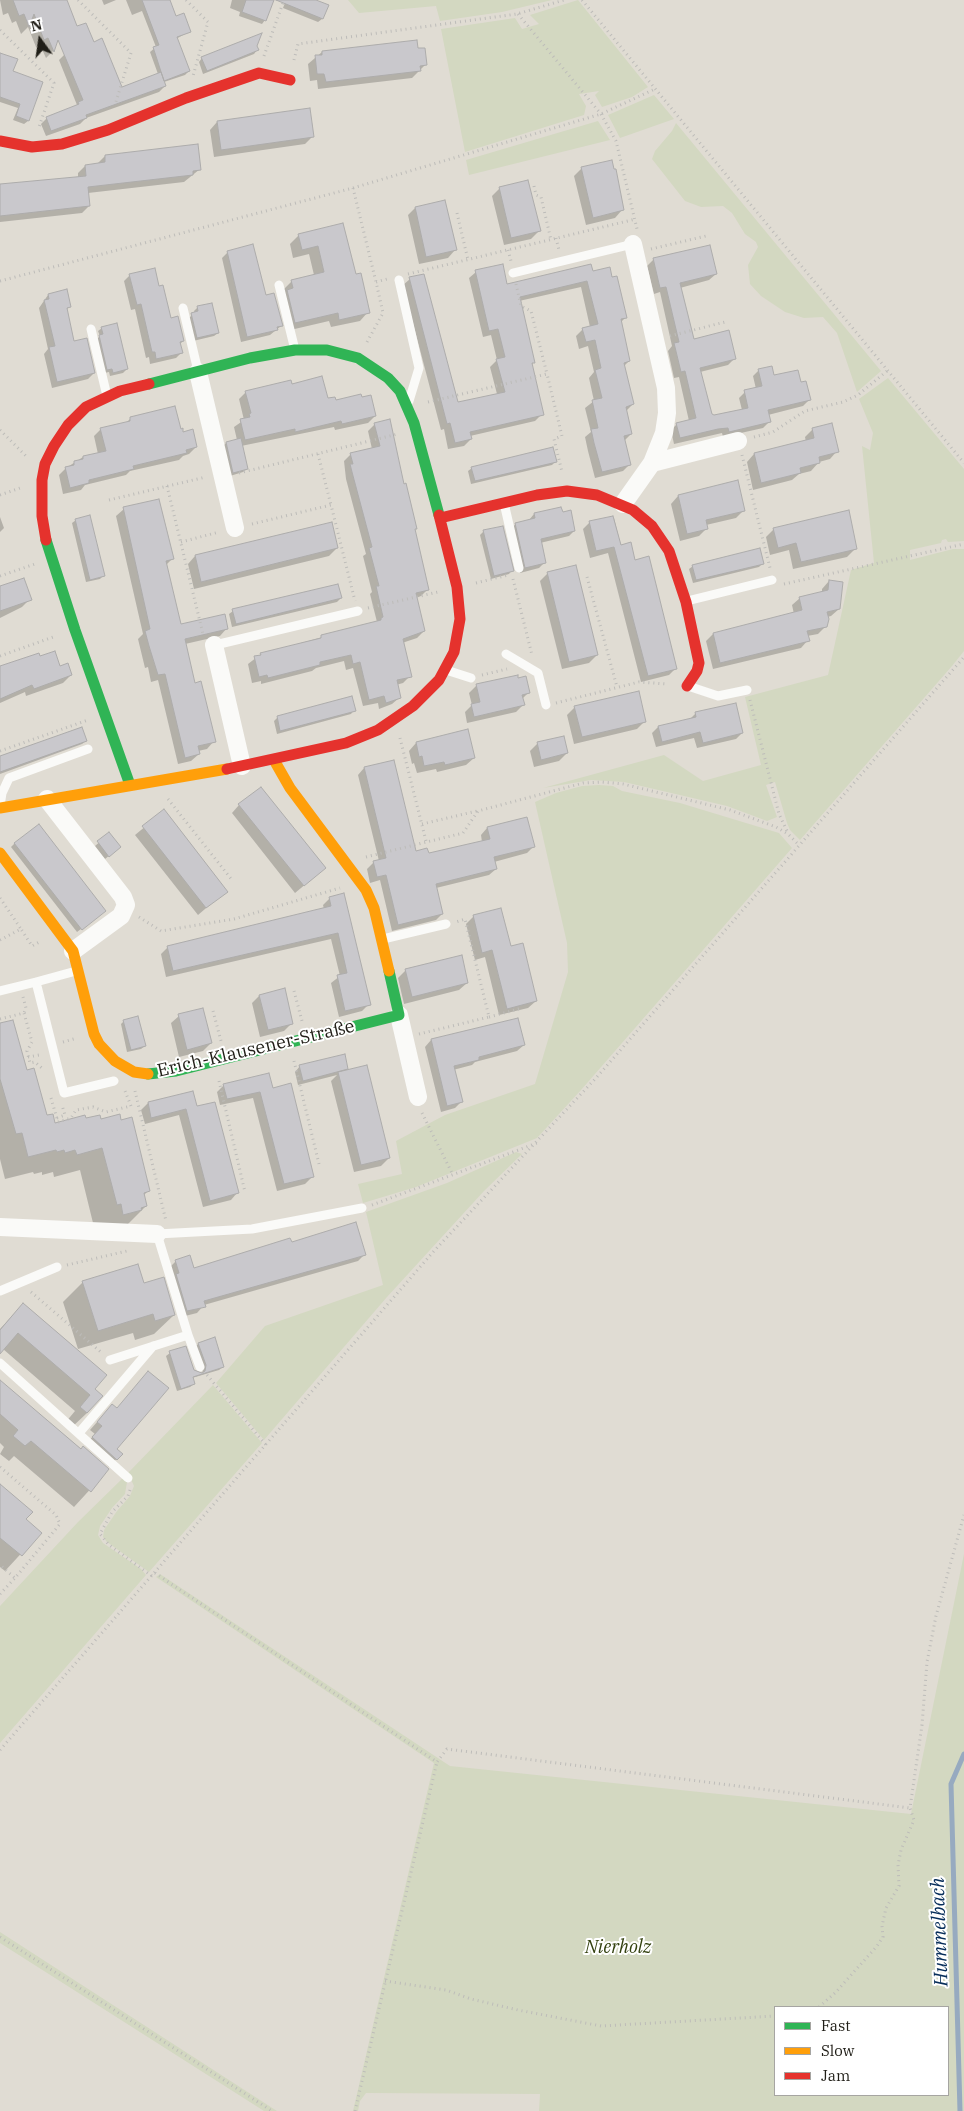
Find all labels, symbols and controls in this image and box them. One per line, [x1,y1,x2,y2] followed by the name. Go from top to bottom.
[15,15,65,65] north arrow
[29,15,44,36] text: N
[155,1016,357,1082] street label: Erich-Klausener-Straße
[927,1877,953,1987] water label: Hummelbach
[585,1937,651,1959] park label: Nierholz
[774,2006,949,2096] legend
[821,2016,851,2035] text: Fast
[821,2041,854,2060] text: Slow
[821,2066,850,2085] text: Jam

